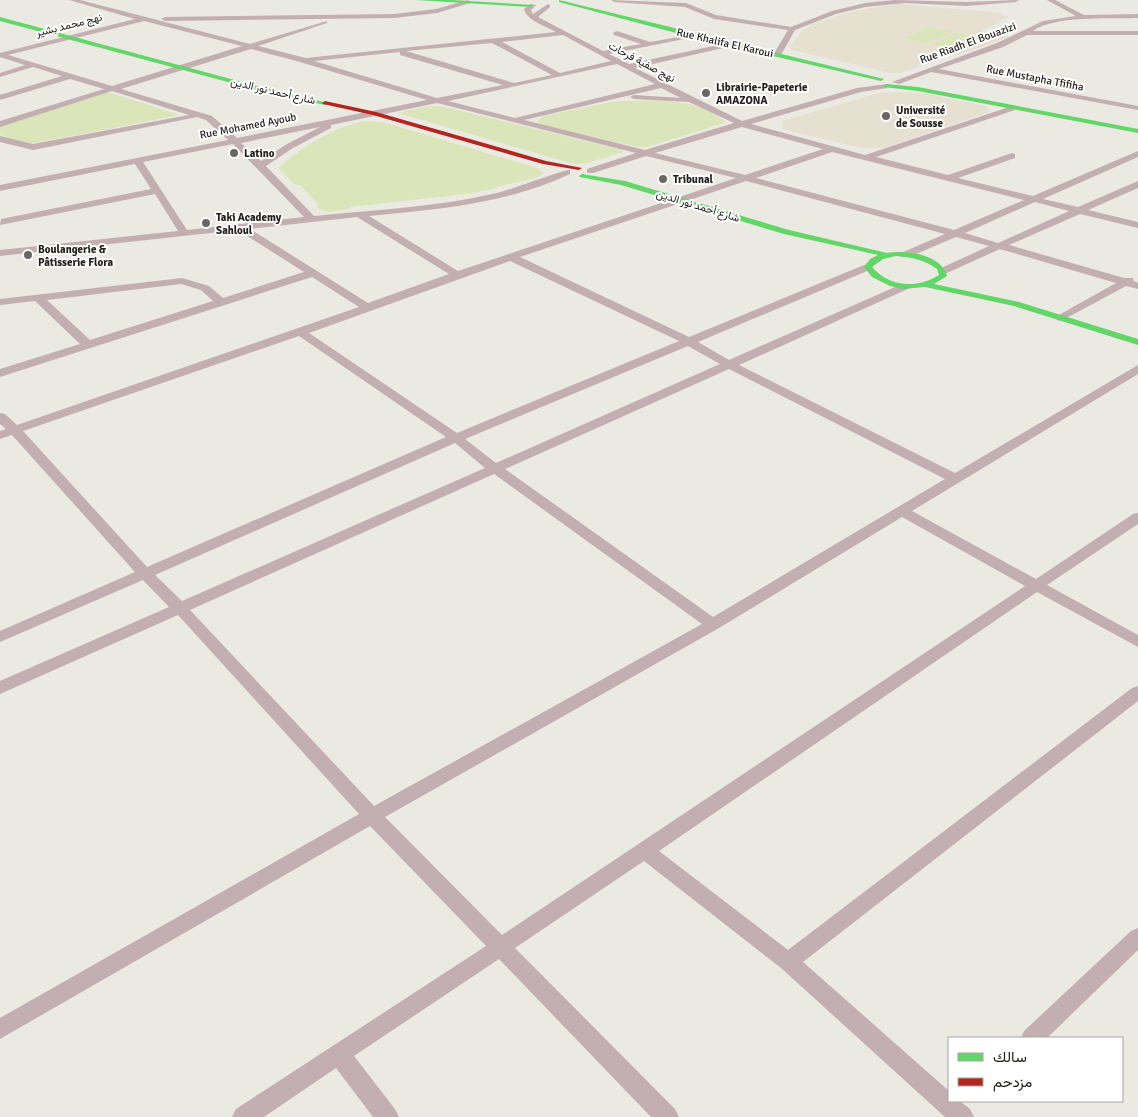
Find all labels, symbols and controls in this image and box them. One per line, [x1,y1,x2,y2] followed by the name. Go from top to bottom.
[34,11,104,41] street label: نهج محمد بشير
[918,20,1018,66] street label: Rue Riadh El Bouazizi
[675,26,775,60] street label: Rue Khalifa El Karoui
[606,39,678,86] street label: نهج صفية فرحات
[985,62,1085,94] street label: Rue Mustapha Tfifiha
[229,75,317,108] street label: شارع أحمد نور الدين
[716,81,808,107] place label: Librairie-Papeterie AMAZONA
[700,87,712,99] marker: Librairie-Papeterie AMAZONA
[896,104,946,130] place label: Université de Sousse
[199,110,298,142] street label: Rue Mohamed Ayoub
[880,110,892,122] marker: Université de Sousse
[228,147,240,159] marker: Latino
[244,147,275,160] place label: Latino
[657,173,669,185] marker: Tribunal
[673,173,714,186] place label: Tribunal
[654,187,742,226] street label: شارع أحمد نور الدين
[216,211,282,237] place label: Taki Academy Sahloul
[200,217,212,229] marker: Taki Academy Sahloul
[38,243,113,269] place label: Boulangerie & Pâtisserie Flora
[22,249,34,261] marker: Boulangerie & Pâtisserie Flora
[948,1037,1123,1102] legend
[993,1048,1027,1066] text: سالك
[993,1073,1032,1092] text: مزدحم

